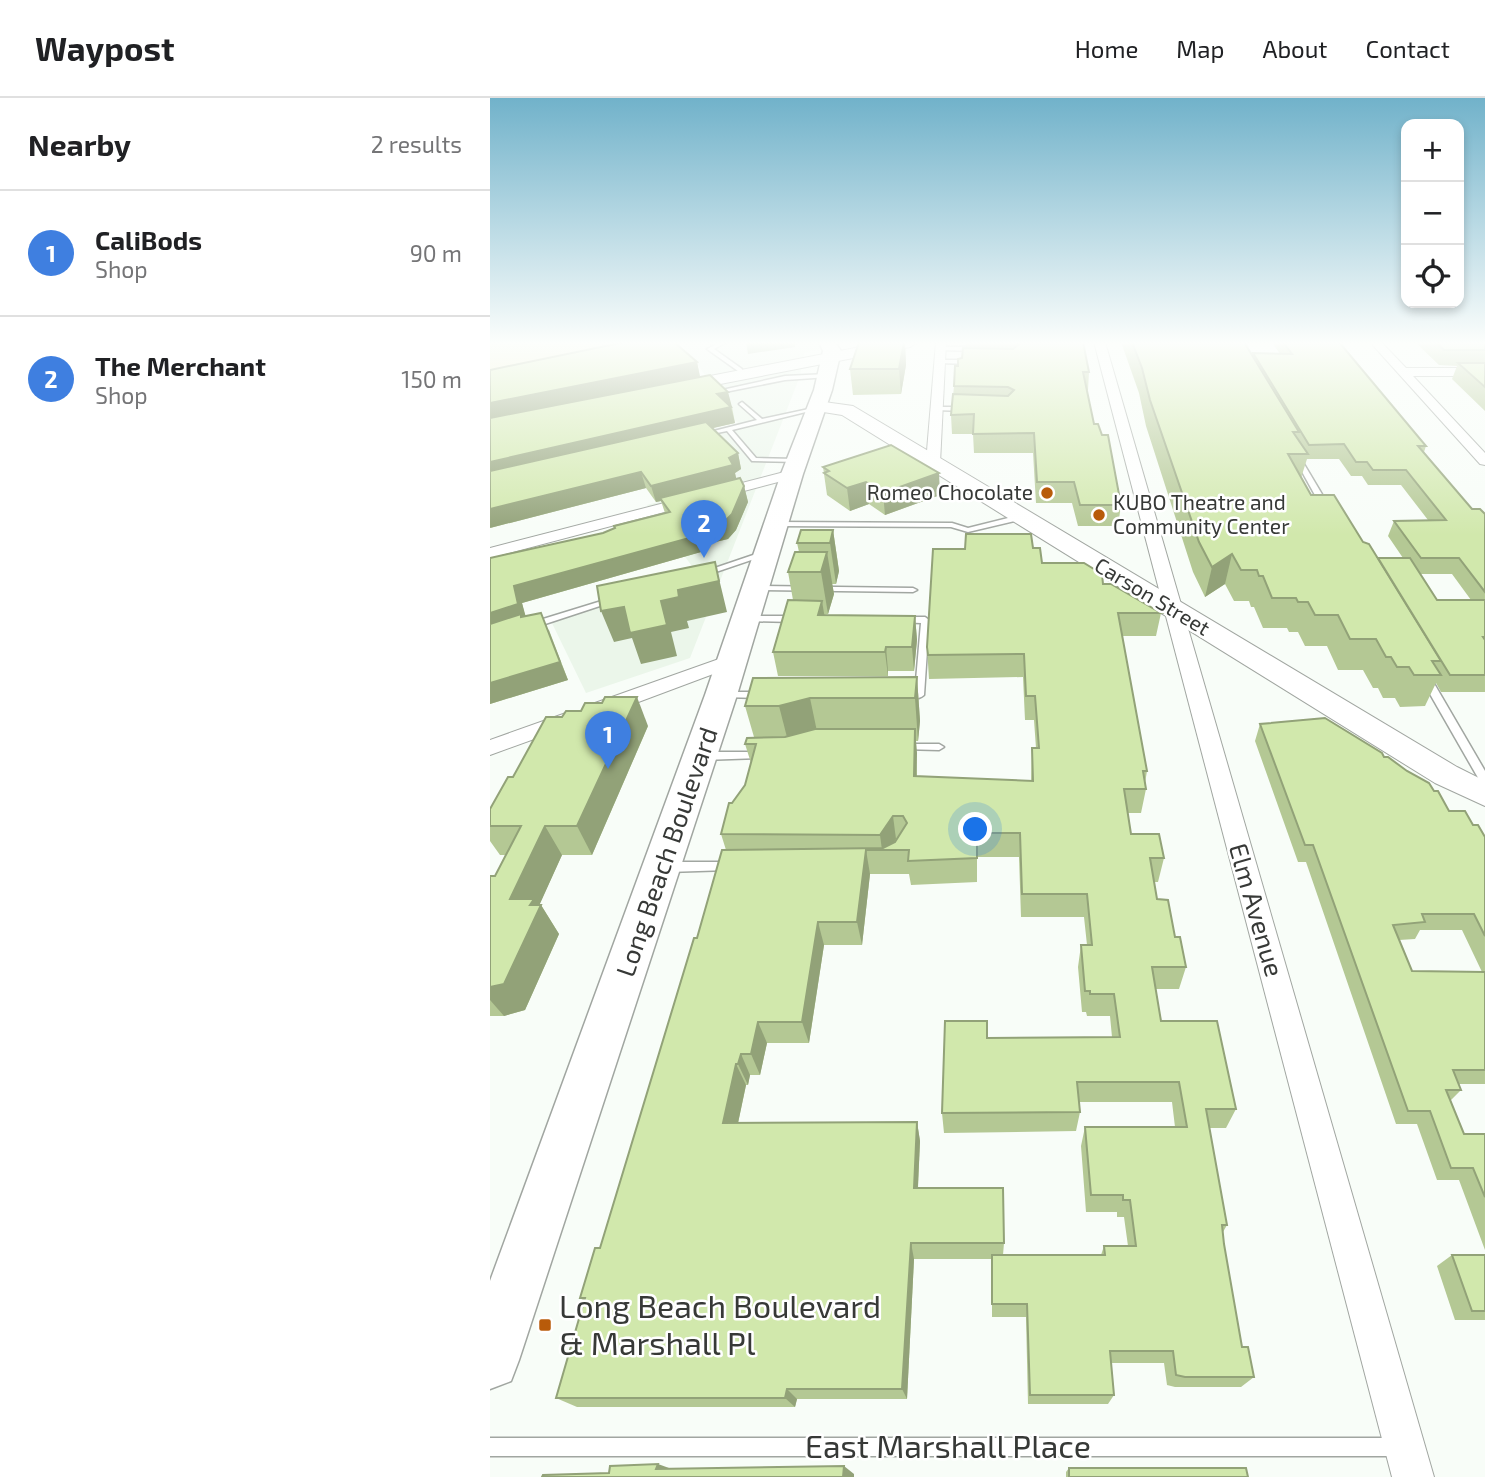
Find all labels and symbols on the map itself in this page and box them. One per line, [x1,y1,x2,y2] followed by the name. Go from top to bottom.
[867,479,1033,504] place label: Romeo Chocolate
[1039,485,1055,501] marker: Romeo Chocolate
[1113,489,1290,538] place label: KUBO Theatre and Community Center
[681,500,727,558] pin: 2
[1091,507,1107,523] marker: KUBO Theatre and Community Center
[1091,552,1215,640] street label: Carson Street
[585,711,631,769] pin: 1
[608,723,723,980] street label: Long Beach Boulevard
[958,812,992,846] your location
[1224,839,1291,980] street label: Elm Avenue
[559,1286,881,1361] place label: Long Beach Boulevard & Marshall Pl
[537,1317,553,1333] marker: Long Beach Boulevard & Marshall Pl
[805,1426,1091,1464] street label: East Marshall Place

